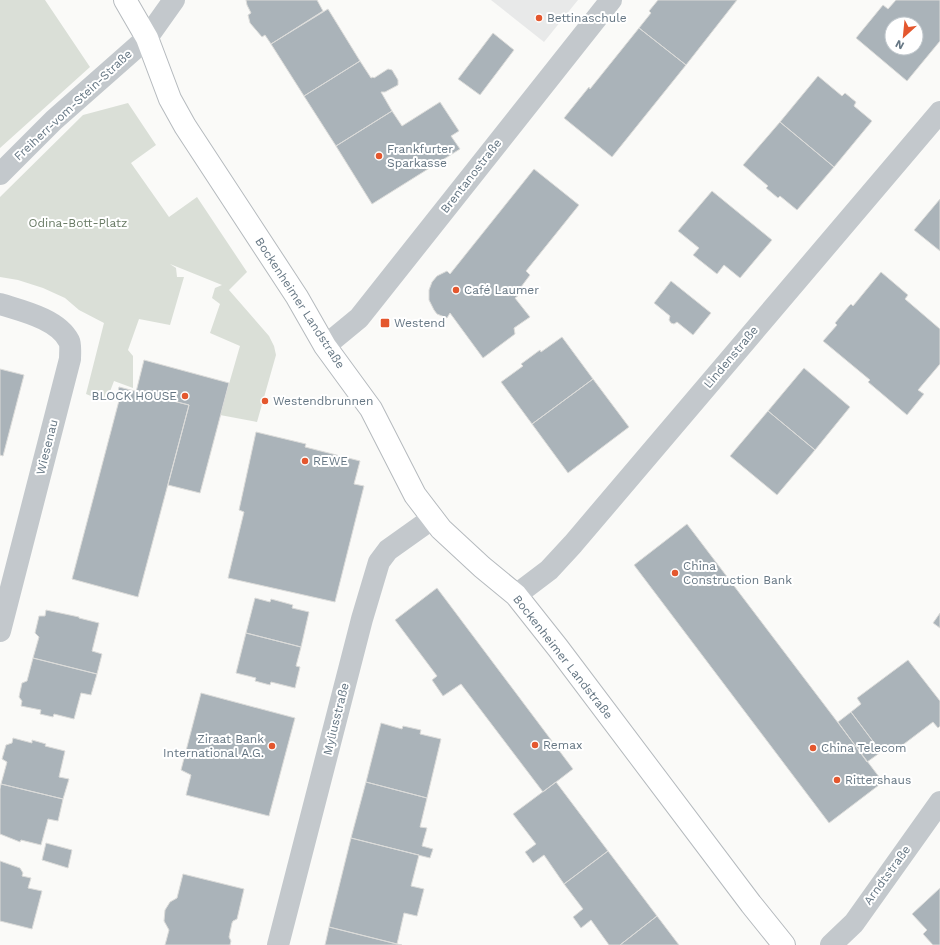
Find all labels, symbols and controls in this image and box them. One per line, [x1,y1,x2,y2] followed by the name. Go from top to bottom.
[547,11,627,25] place label: Bettinaschule
[534,13,544,23] marker: Bettinaschule
[884,16,924,56] north arrow
[893,37,906,52] text: N
[11,47,135,163] street label: Freiherr-vom-Stein-Straße
[438,136,504,216] street label: Brentanostraße
[387,142,453,170] place label: Frankfurter Sparkasse
[374,151,384,161] marker: Frankfurter Sparkasse
[28,216,128,230] park label: Odina-Bott-Platz
[252,235,348,371] street label: Bockenheimer Landstraße
[464,283,539,297] place label: Café Laumer
[451,285,461,295] marker: Café Laumer
[394,316,445,330] place label: Westend
[379,317,391,329] marker: Westend
[701,323,761,391] street label: Lindenstraße
[92,389,177,403] place label: BLOCK HOUSE
[180,391,190,401] marker: BLOCK HOUSE
[273,394,373,408] place label: Westendbrunnen
[260,396,270,406] marker: Westendbrunnen
[33,418,61,476] street label: Wiesenau
[313,454,348,468] place label: REWE
[300,456,310,466] marker: REWE
[683,559,792,587] place label: China Construction Bank
[670,568,680,578] marker: China Construction Bank
[510,592,616,722] street label: Bockenheimer Landstraße
[320,681,352,757] street label: Myliusstraße
[163,732,264,760] place label: Ziraat Bank International A.G.
[543,738,582,752] place label: Remax
[530,740,540,750] marker: Remax
[267,741,277,751] marker: Ziraat Bank International A.G.
[821,741,906,755] place label: China Telecom
[808,743,818,753] marker: China Telecom
[845,773,911,787] place label: Rittershaus
[832,775,842,785] marker: Rittershaus
[861,843,913,907] street label: Arndtstraße

